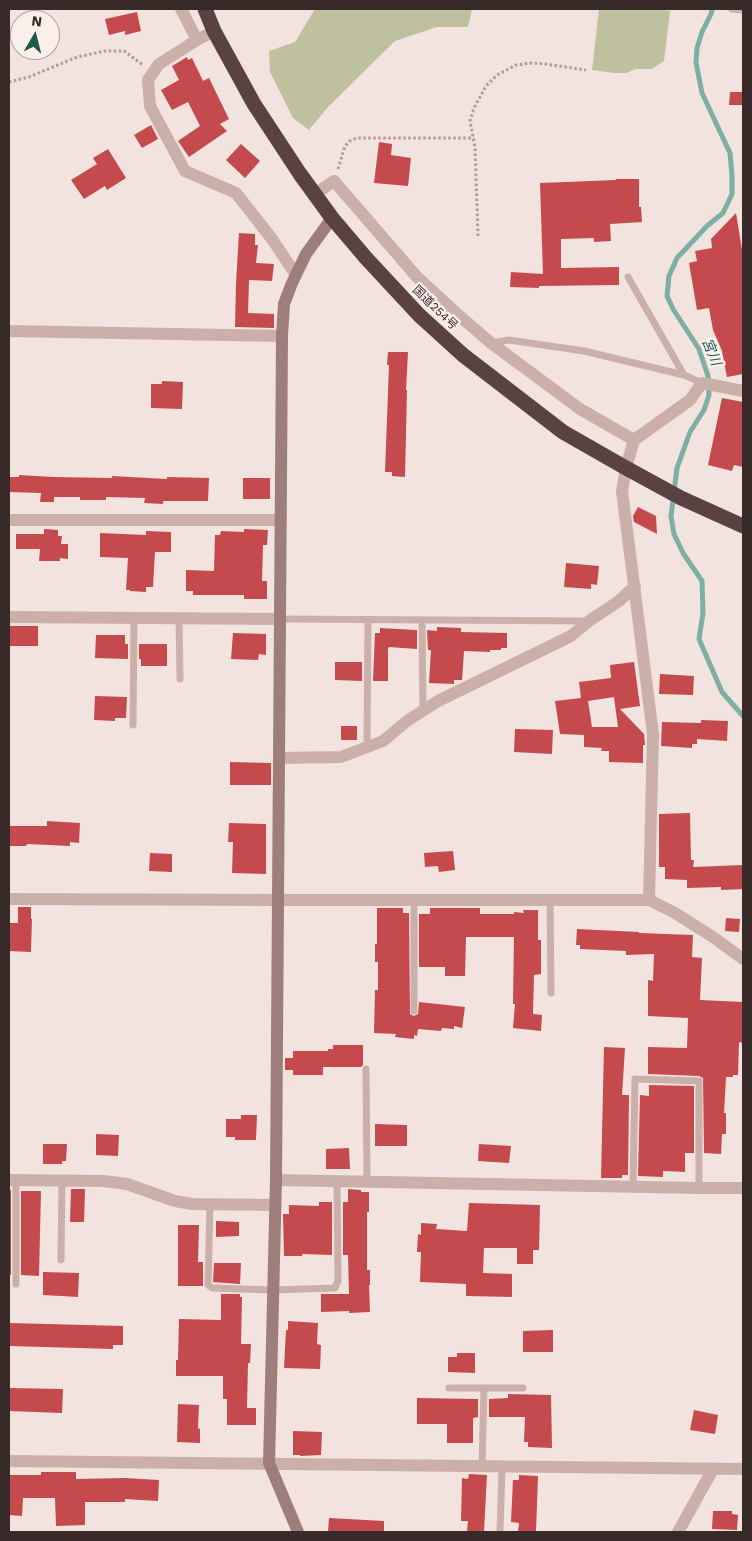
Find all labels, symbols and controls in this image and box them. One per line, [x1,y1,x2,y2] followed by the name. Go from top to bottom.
[10,10,60,60] north arrow
[31,12,43,30] text: N
[409,283,461,333] street label: 国道254号
[698,336,724,368] water label: 宮川

